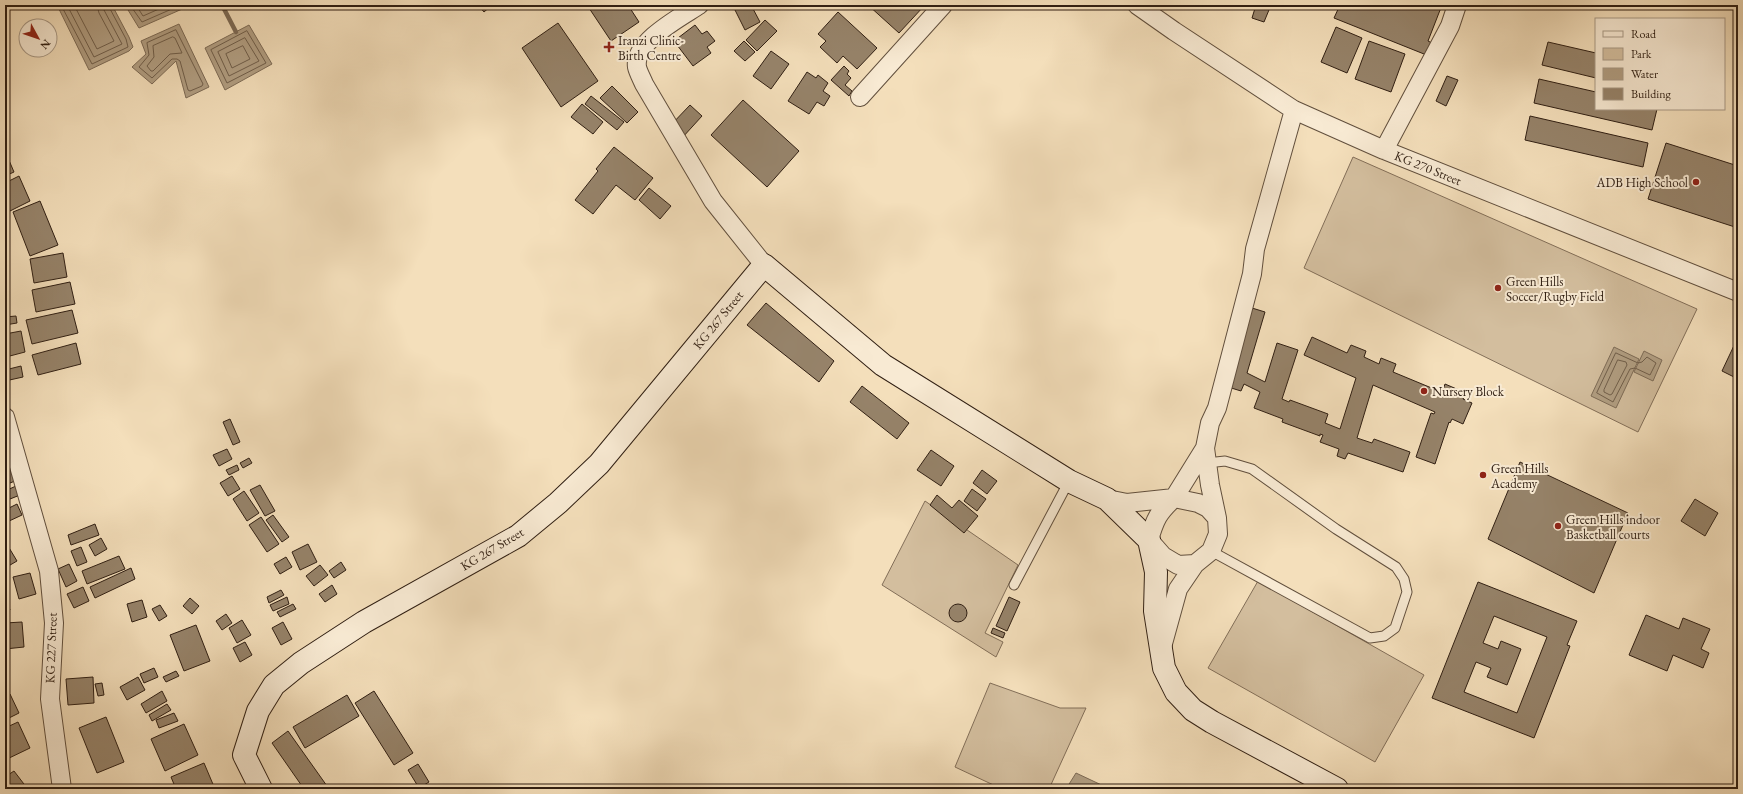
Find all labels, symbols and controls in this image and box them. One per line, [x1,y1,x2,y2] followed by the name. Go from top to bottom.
[18,18,58,58] north arrow
[1595,18,1725,110] legend
[1631,26,1657,42] text: Road
[618,32,684,64] place label: Iranzi Clinic- Birth Centre
[37,37,54,52] text: N
[603,41,615,53] marker: Iranzi Clinic- Birth Centre
[1631,46,1652,62] text: Park
[1631,66,1658,82] text: Water
[1631,86,1672,102] text: Building
[1392,147,1464,189] street label: KG 270 Street
[1595,174,1688,191] place label: ADB High School
[1691,177,1701,187] marker: ADB High School
[1506,273,1605,305] place label: Green Hills Soccer/Rugby Field
[1493,283,1503,293] marker: Green Hills Soccer/Rugby Field
[689,287,747,353] street label: KG 267 Street
[1432,383,1505,400] place label: Nursery Block
[1419,386,1429,396] marker: Nursery Block
[1490,460,1548,492] place label: Green Hills Academy
[1478,470,1488,480] marker: Green Hills Academy
[1566,511,1661,543] place label: Green Hills indoor Basketball courts
[1553,521,1563,531] marker: Green Hills indoor Basketball courts
[457,523,527,575] street label: KG 267 Street
[41,612,61,684] street label: KG 227 Street

